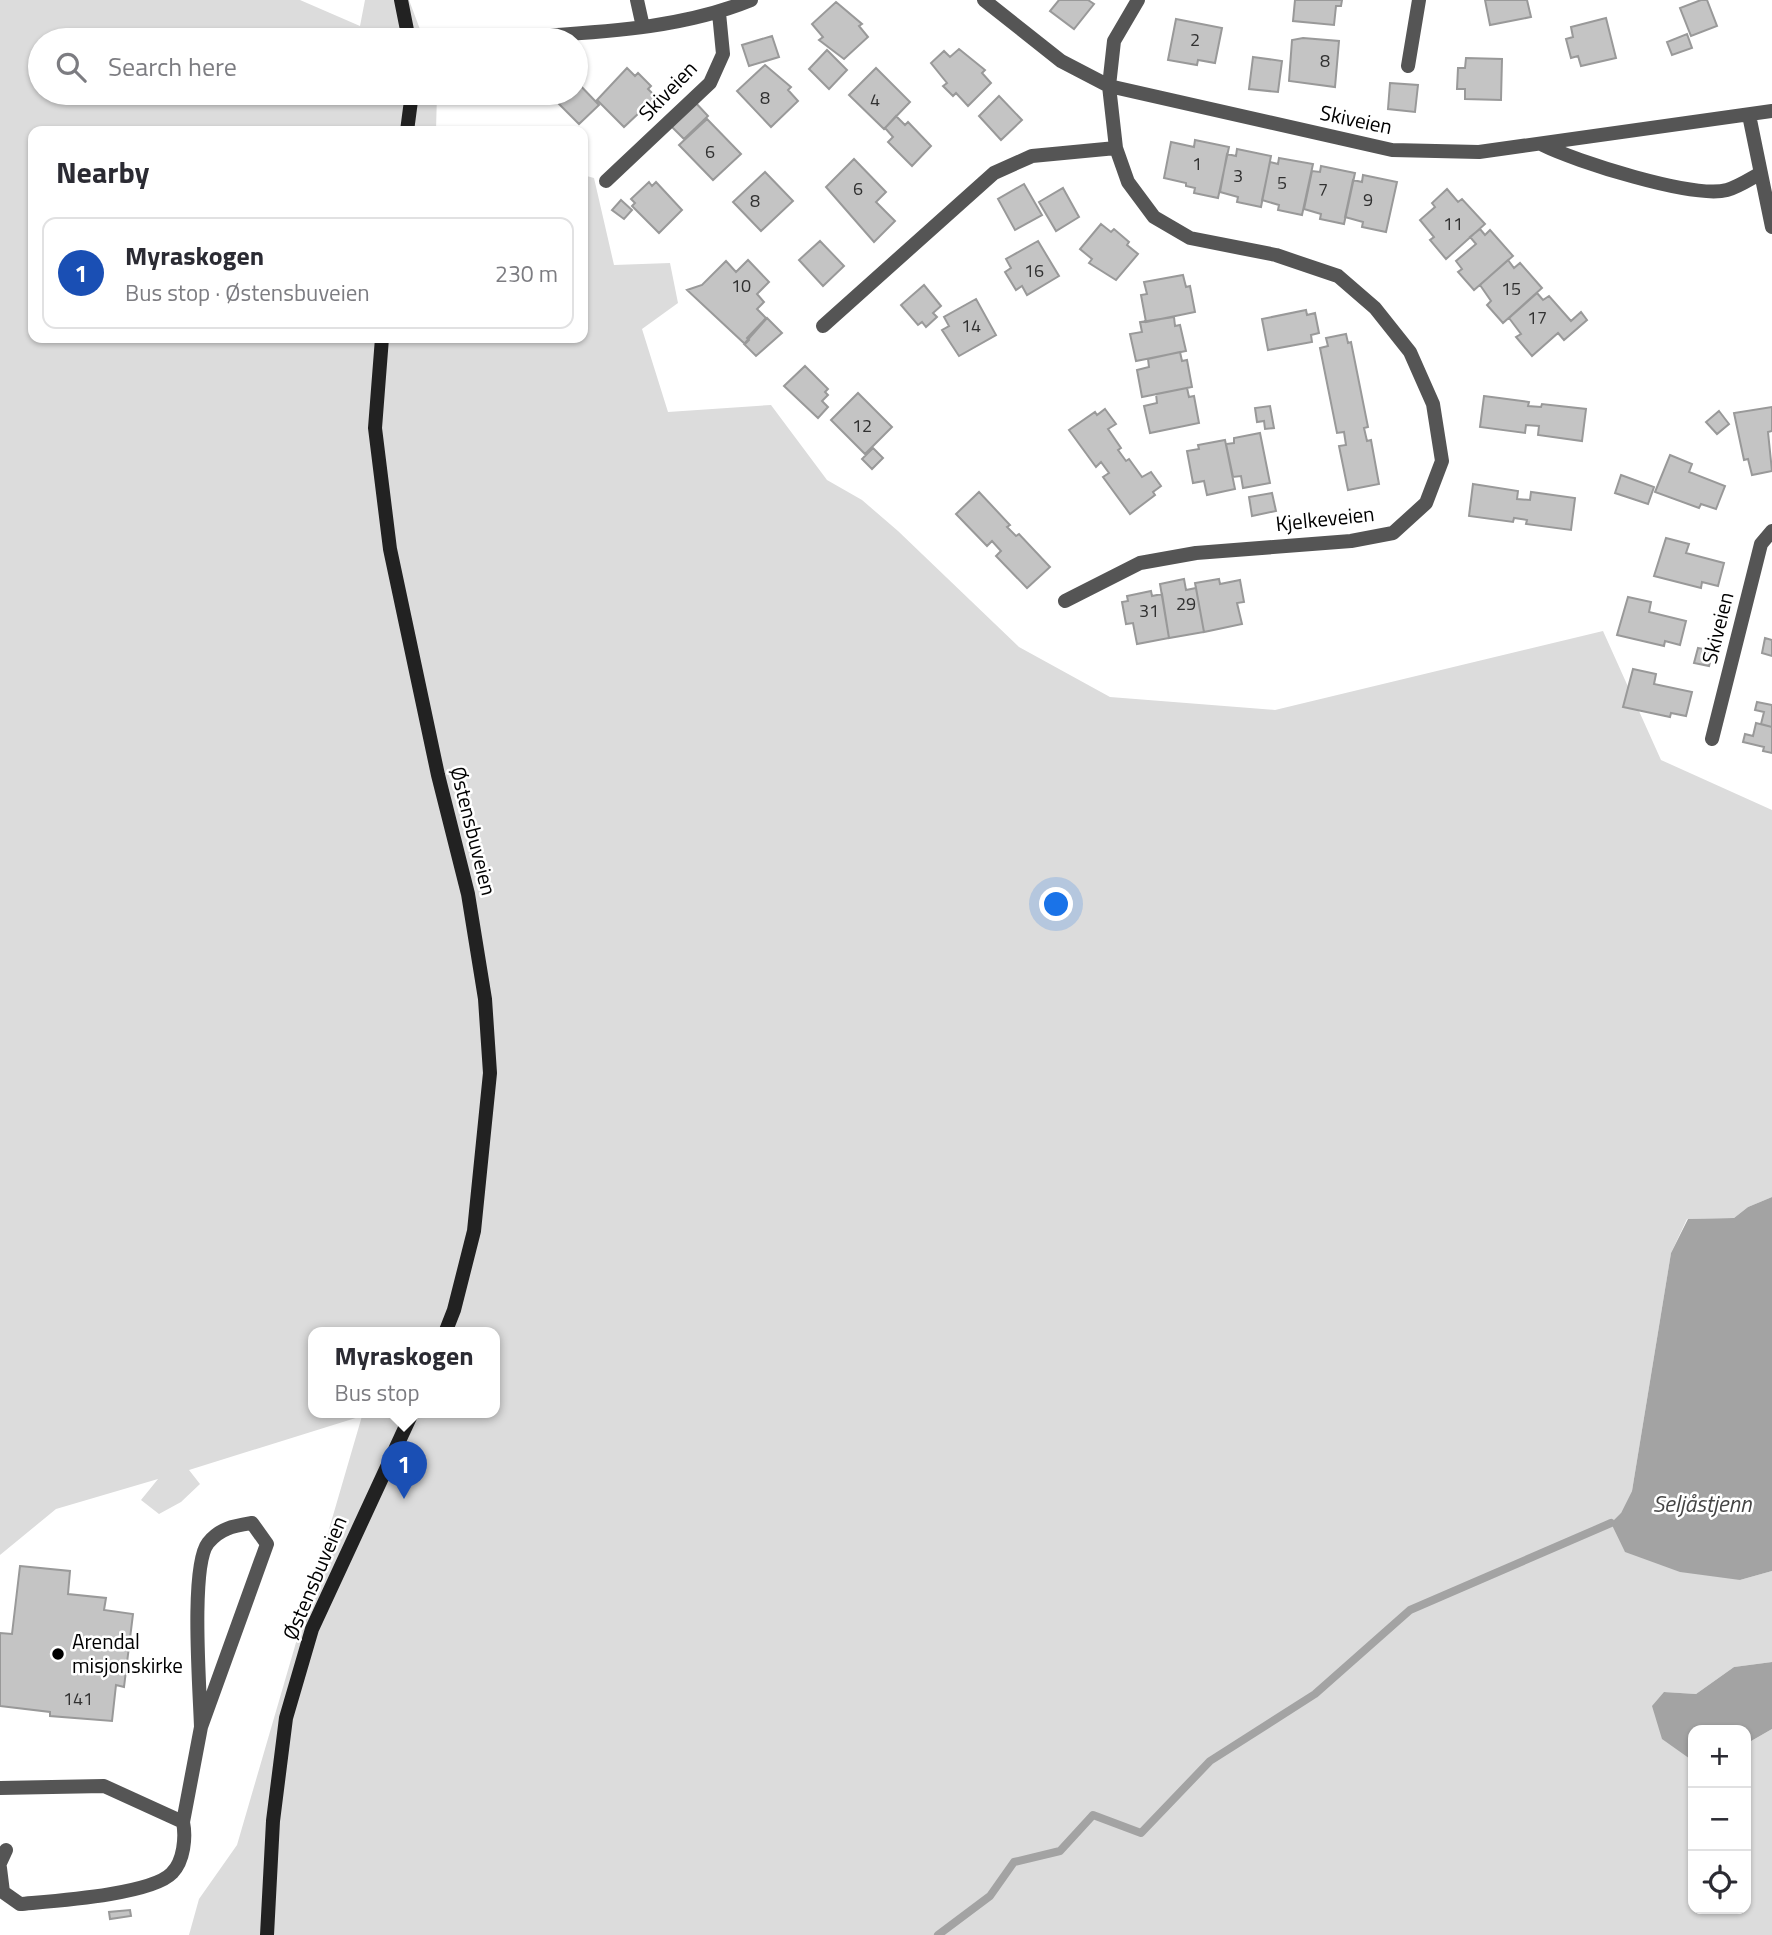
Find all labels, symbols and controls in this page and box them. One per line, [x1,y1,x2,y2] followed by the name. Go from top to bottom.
[1190,26,1200,53] house number: 2
[28,28,588,105] search box
[108,47,237,86] text: Search here
[1320,47,1330,74] house number: 8
[52,48,90,86] icon: search
[630,53,704,128] street label: Skiveien
[760,84,770,111] house number: 8
[870,86,880,113] house number: 4
[1317,96,1395,142] street label: Skiveien
[705,138,715,165] house number: 6
[56,149,149,195] text: Nearby
[1192,150,1202,177] house number: 1
[1233,162,1243,189] house number: 3
[1277,169,1287,196] house number: 5
[853,175,863,202] house number: 6
[1318,176,1328,203] house number: 7
[1363,186,1373,213] house number: 9
[750,187,760,214] house number: 8
[1443,210,1463,237] house number: 11
[125,236,264,275] text: Myraskogen
[75,256,87,291] text: 1
[495,256,558,291] text: 230 m
[1024,257,1044,284] house number: 16
[731,272,751,299] house number: 10
[125,275,370,310] text: Bus stop · Østensbuveien
[1501,275,1521,302] house number: 15
[1527,304,1547,331] house number: 17
[961,312,981,339] house number: 14
[852,412,872,439] house number: 12
[1274,497,1376,539] street label: Kjelkeveien
[1693,588,1741,667] street label: Skiveien
[1176,590,1196,617] house number: 29
[1139,597,1159,624] house number: 31
[442,763,505,899] street label: Østensbuveien
[1039,887,1073,921] your location
[308,1327,500,1418] popup
[334,1336,474,1375] text: Myraskogen
[334,1375,420,1410] text: Bus stop
[381,1441,427,1499] pin: 1
[1653,1486,1752,1521] water label: Seljåstjenn
[274,1511,355,1645] street label: Østensbuveien
[72,1625,183,1681] place label: Arendal misjonskirke
[50,1646,66,1662] marker: Arendal misjonskirke
[63,1685,93,1712] house number: 141
[1688,1725,1751,1914] map controls
[1688,1725,1751,1788] button: +
[1688,1788,1751,1851] button: −
[1688,1851,1751,1914] button: locate

